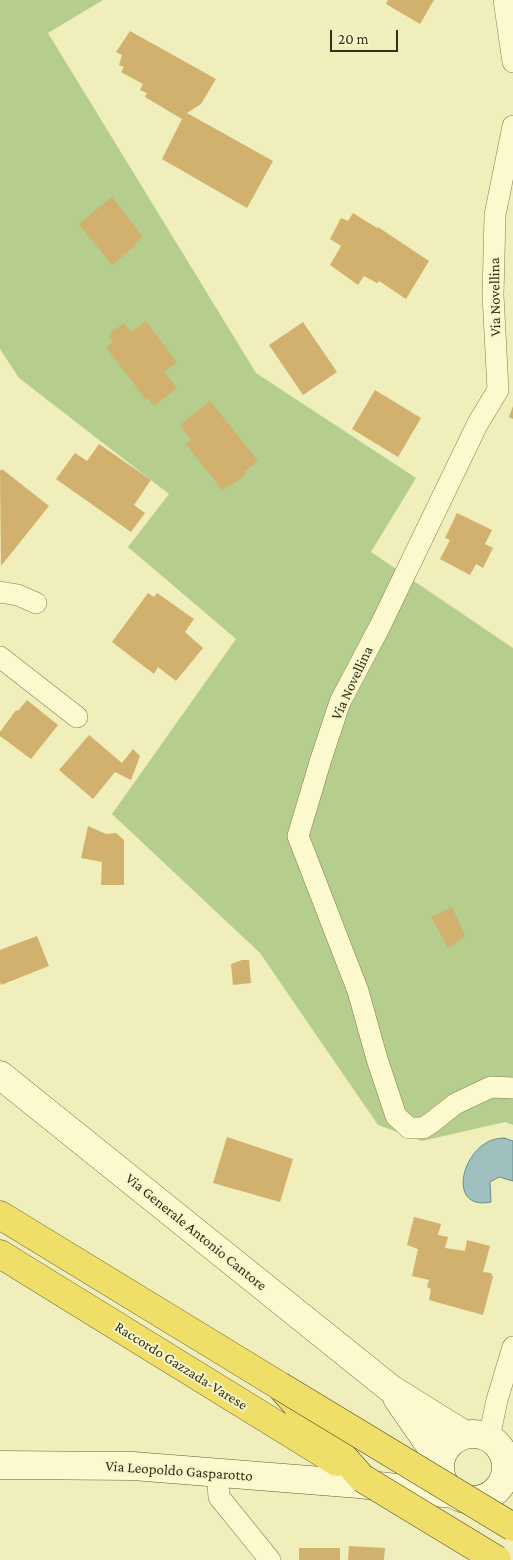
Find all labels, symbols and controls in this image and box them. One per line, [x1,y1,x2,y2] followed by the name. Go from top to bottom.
[333,20,400,52] scale bar
[338,31,369,47] text: 20 m
[485,257,505,337] street label: Via Novellina
[327,643,377,723] street label: Via Novellina
[122,1169,270,1295] street label: Via Generale Antonio Cantore
[111,1318,251,1414] street label: Raccordo Gazzada-Varese
[105,1457,253,1485] street label: Via Leopoldo Gasparotto

